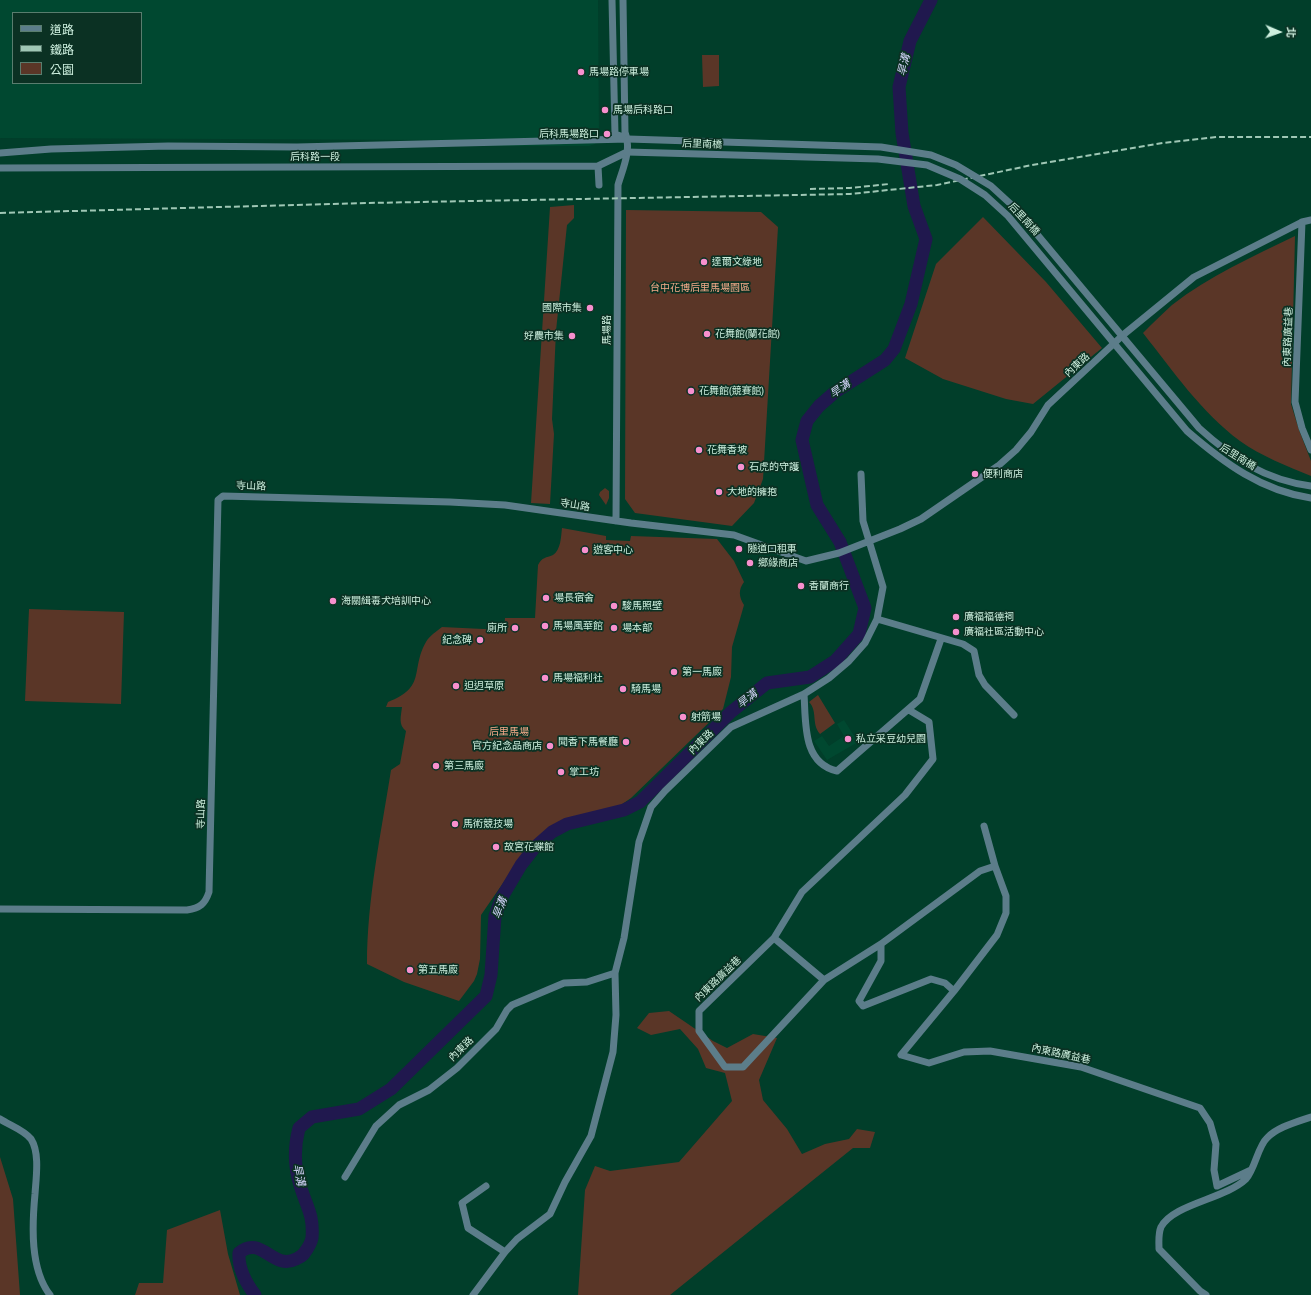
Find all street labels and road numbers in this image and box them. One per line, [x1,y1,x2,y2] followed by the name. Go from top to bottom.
[682,137,722,151] street label: 后里南橋
[290,151,340,163] street label: 后科路一段
[1006,200,1042,238] street label: 后里南橋
[1281,307,1295,367] street label: 內東路廣益巷
[601,315,613,345] street label: 馬場路
[1062,350,1092,380] street label: 內東路
[1218,441,1258,473] street label: 后里南橋
[236,479,266,493] street label: 寺山路
[559,497,591,513] street label: 寺山路
[686,727,716,757] street label: 內東路
[195,799,207,829] street label: 寺山路
[692,954,744,1004] street label: 內東路廣益巷
[446,1034,476,1064] street label: 內東路
[1030,1042,1092,1066] street label: 內東路廣益巷

